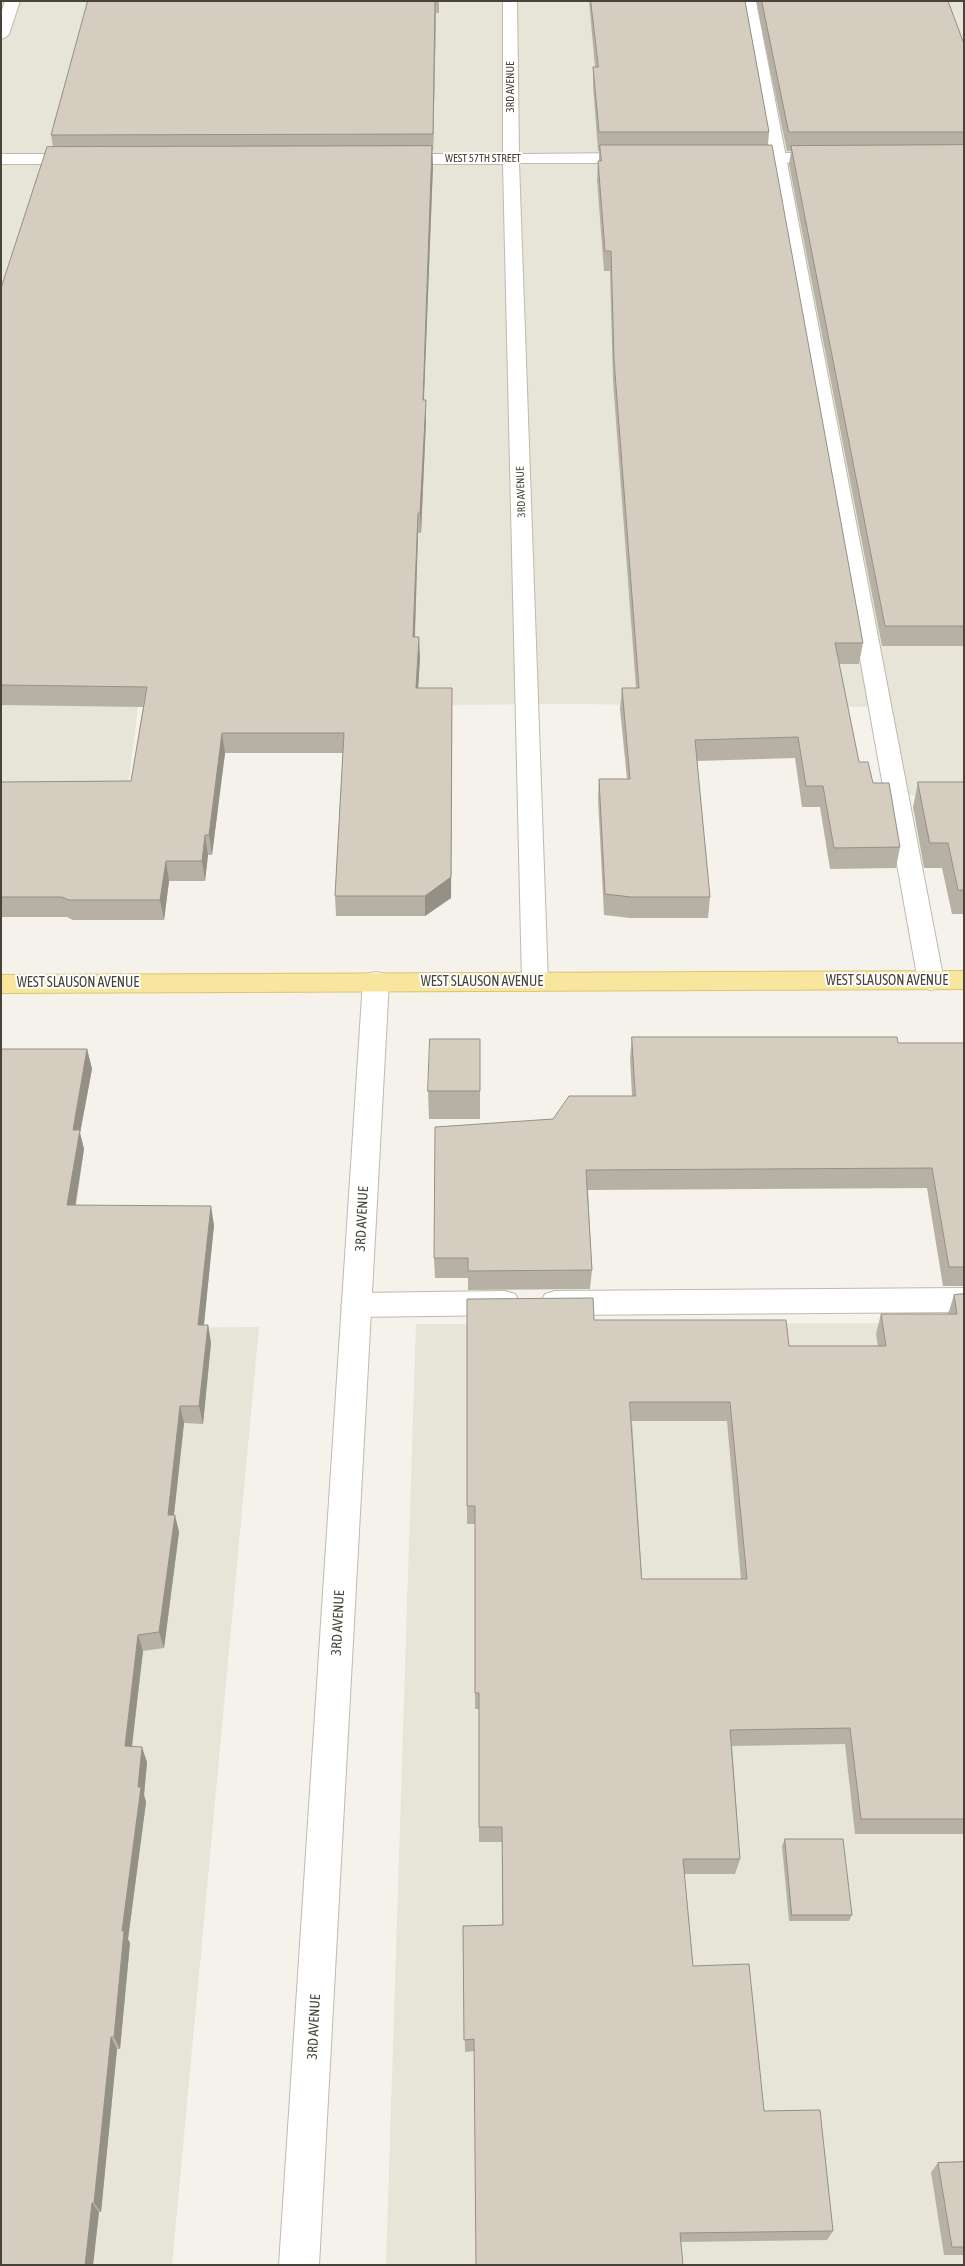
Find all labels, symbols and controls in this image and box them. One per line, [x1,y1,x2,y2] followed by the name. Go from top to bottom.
[504,61,518,113] street label: 3RD AVENUE
[445,152,521,166] street label: WEST 57TH STREET
[514,466,528,518] street label: 3RD AVENUE
[826,973,948,989] street label: WEST SLAUSON AVENUE
[421,974,543,990] street label: WEST SLAUSON AVENUE
[17,975,139,991] street label: WEST SLAUSON AVENUE
[352,1186,372,1252] street label: 3RD AVENUE
[328,1590,348,1656] street label: 3RD AVENUE
[304,1994,324,2060] street label: 3RD AVENUE

